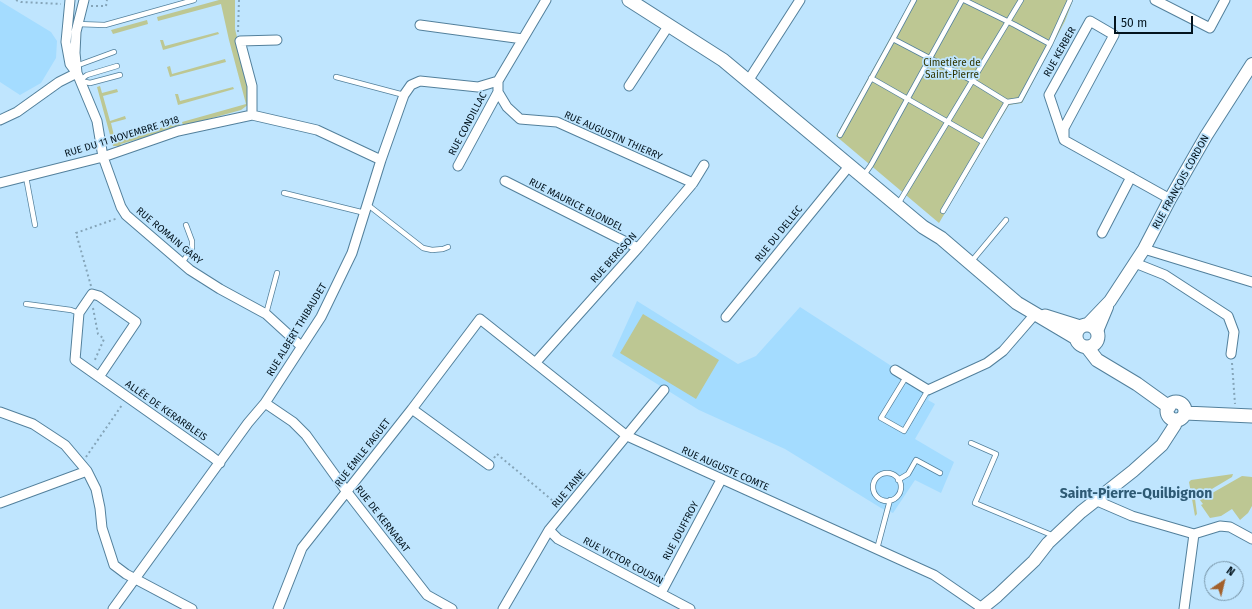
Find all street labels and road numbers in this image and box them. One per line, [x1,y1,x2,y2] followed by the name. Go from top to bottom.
[1041,25,1079,79] street label: RUE KERBER
[446,90,490,158] street label: RUE CONDILLAC
[562,109,664,163] street label: RUE AUGUSTIN THIERRY
[63,114,181,160] street label: RUE DU 11 NOVEMBRE 1918
[1150,133,1212,231] street label: RUE FRANÇOIS CORDON
[527,176,625,234] street label: RUE MAURICE BLONDEL
[753,203,805,265] street label: RUE DU DELLEC
[133,205,205,267] street label: RUE ROMAIN GARY
[588,230,640,286] street label: RUE BERGSON
[264,281,330,379] street label: RUE ALBERT THIBAUDET
[123,378,209,444] street label: ALLÉE DE KERARBLEIS
[333,417,393,489] street label: RUE ÉMILE FAGUET
[679,444,771,494] street label: RUE AUGUSTE COMTE
[550,467,588,511] street label: RUE TAINE
[352,483,412,555] street label: RUE DE KERNABAT
[660,499,702,563] street label: RUE JOUFFROY
[581,535,665,587] street label: RUE VICTOR COUSIN

